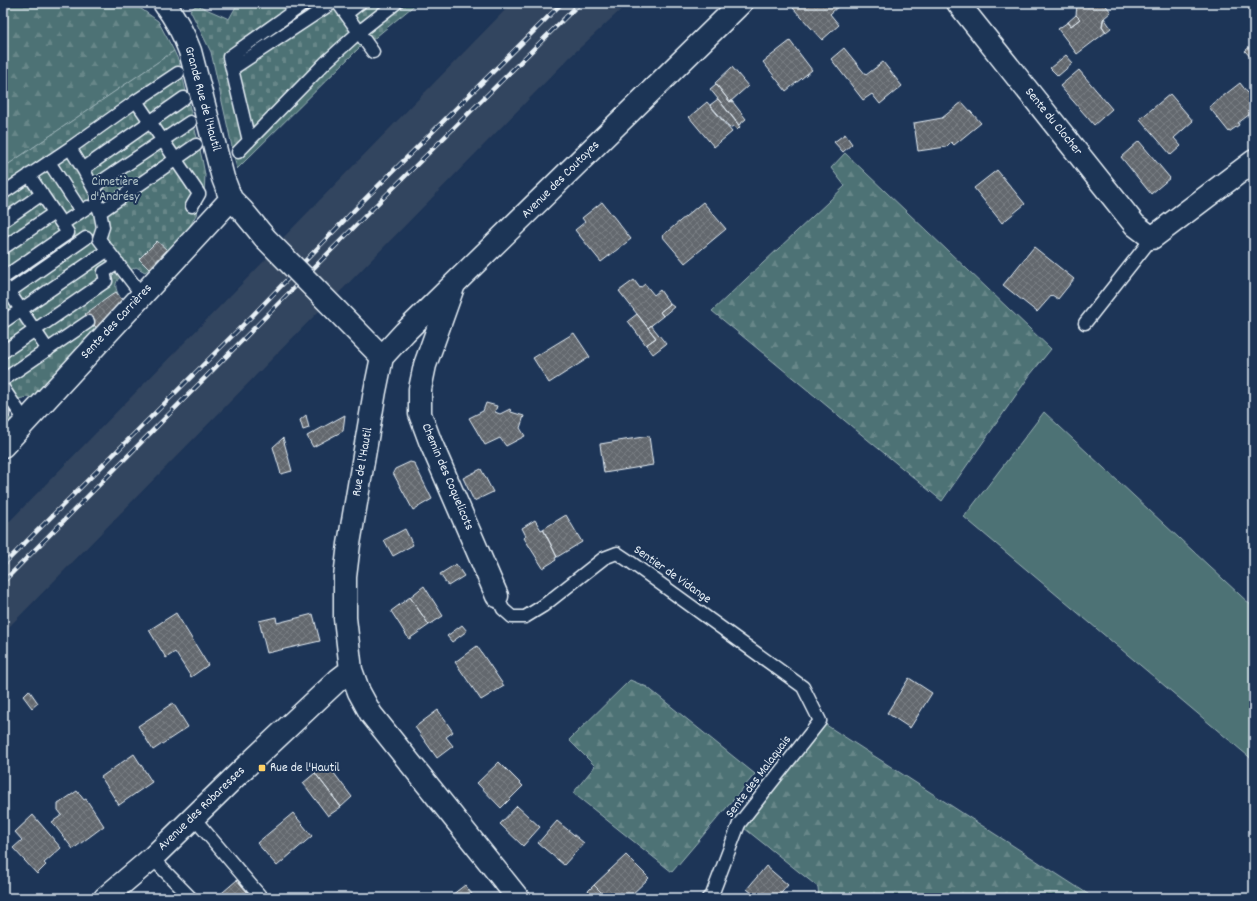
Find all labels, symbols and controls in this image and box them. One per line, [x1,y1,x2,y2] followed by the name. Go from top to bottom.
[179,44,225,154] street label: Grande Rue de l'Hautil
[1020,84,1087,160] street label: Sente du Clocher
[518,137,604,223] street label: Avenue des Coutayes
[90,173,140,207] park label: Cimetière d'Andrésy
[77,280,157,364] street label: Sente des Carrières
[416,420,478,534] street label: Chemin des Coquelicots
[348,426,378,498] street label: Rue de l'Hautil
[629,541,715,609] street label: Sentier de Vidange
[721,732,797,822] street label: Sente des Malaquais
[270,759,340,778] place label: Rue de l'Hautil
[154,762,250,856] street label: Avenue des Robaresses
[257,763,267,773] marker: Rue de l'Hautil

